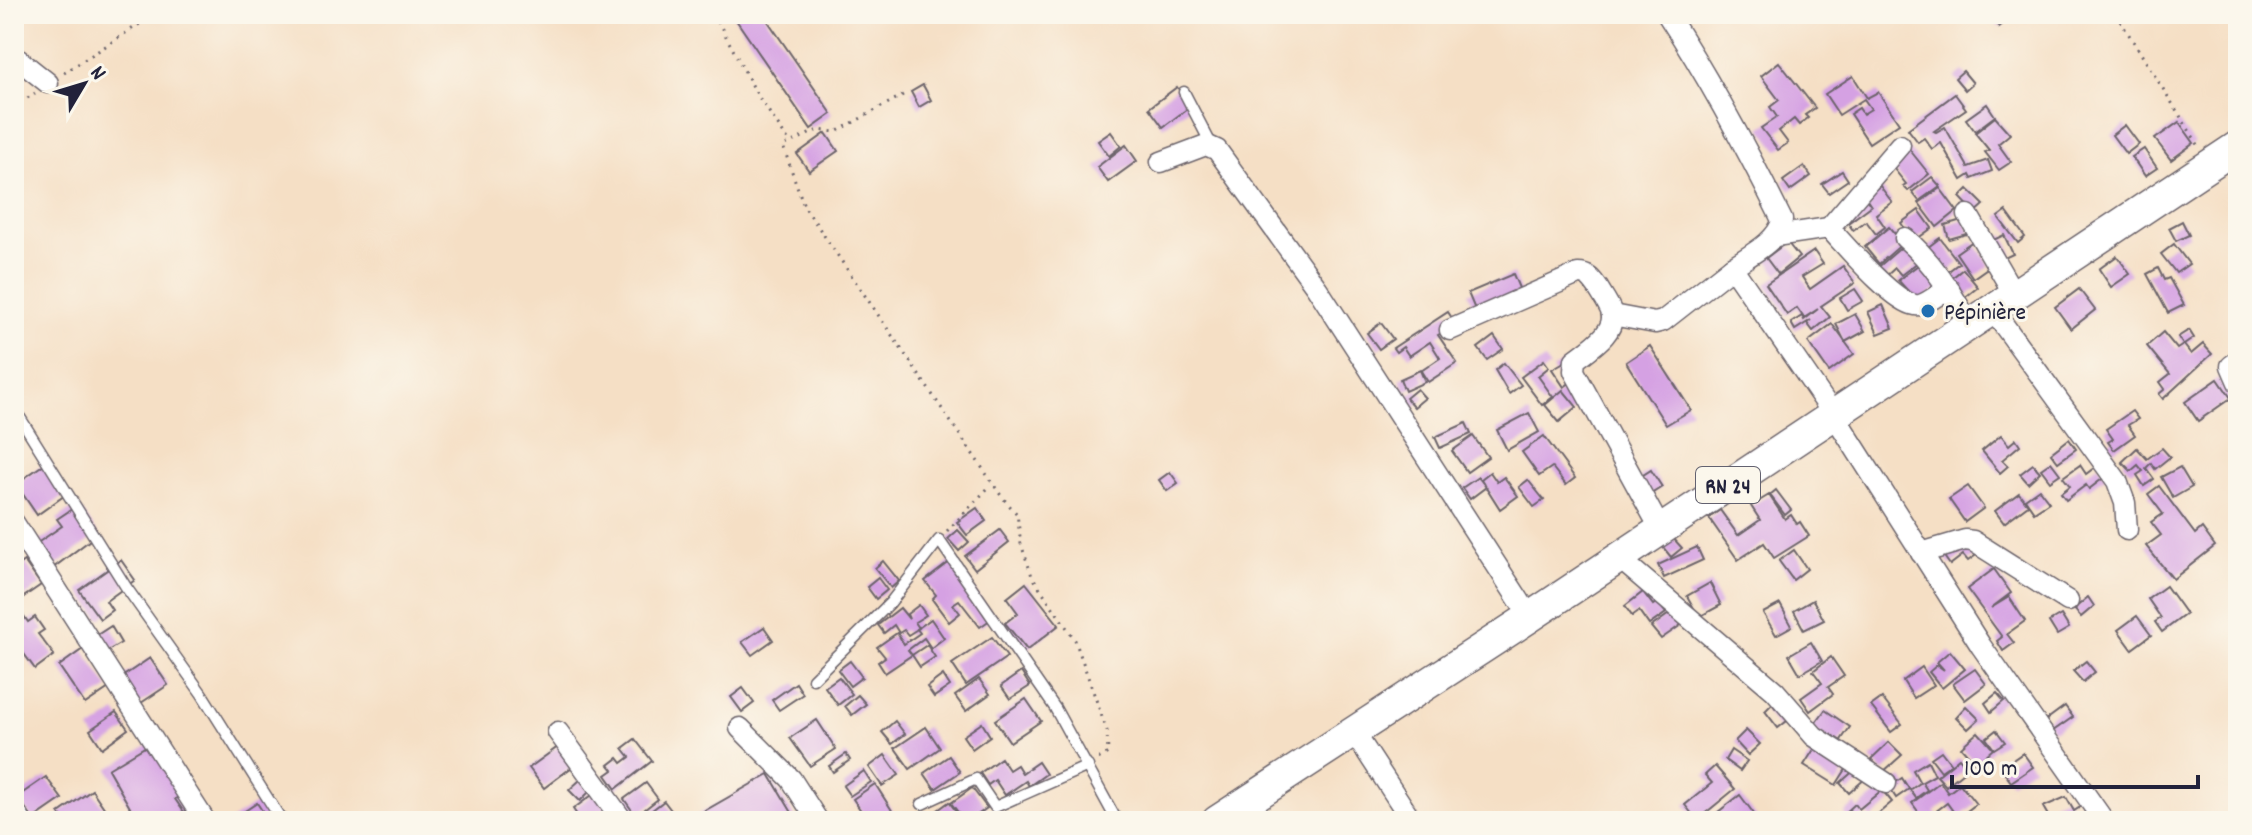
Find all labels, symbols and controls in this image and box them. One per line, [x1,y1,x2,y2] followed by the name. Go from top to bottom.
[44,44,124,124] north arrow
[81,60,113,88] text: N
[1944,297,2026,331] place label: Pépinière
[1919,302,1937,320] marker: Pépinière
[1696,467,1760,503] road number: RN 24
[1952,739,2198,789] scale bar
[1964,753,2017,787] text: 100 m

